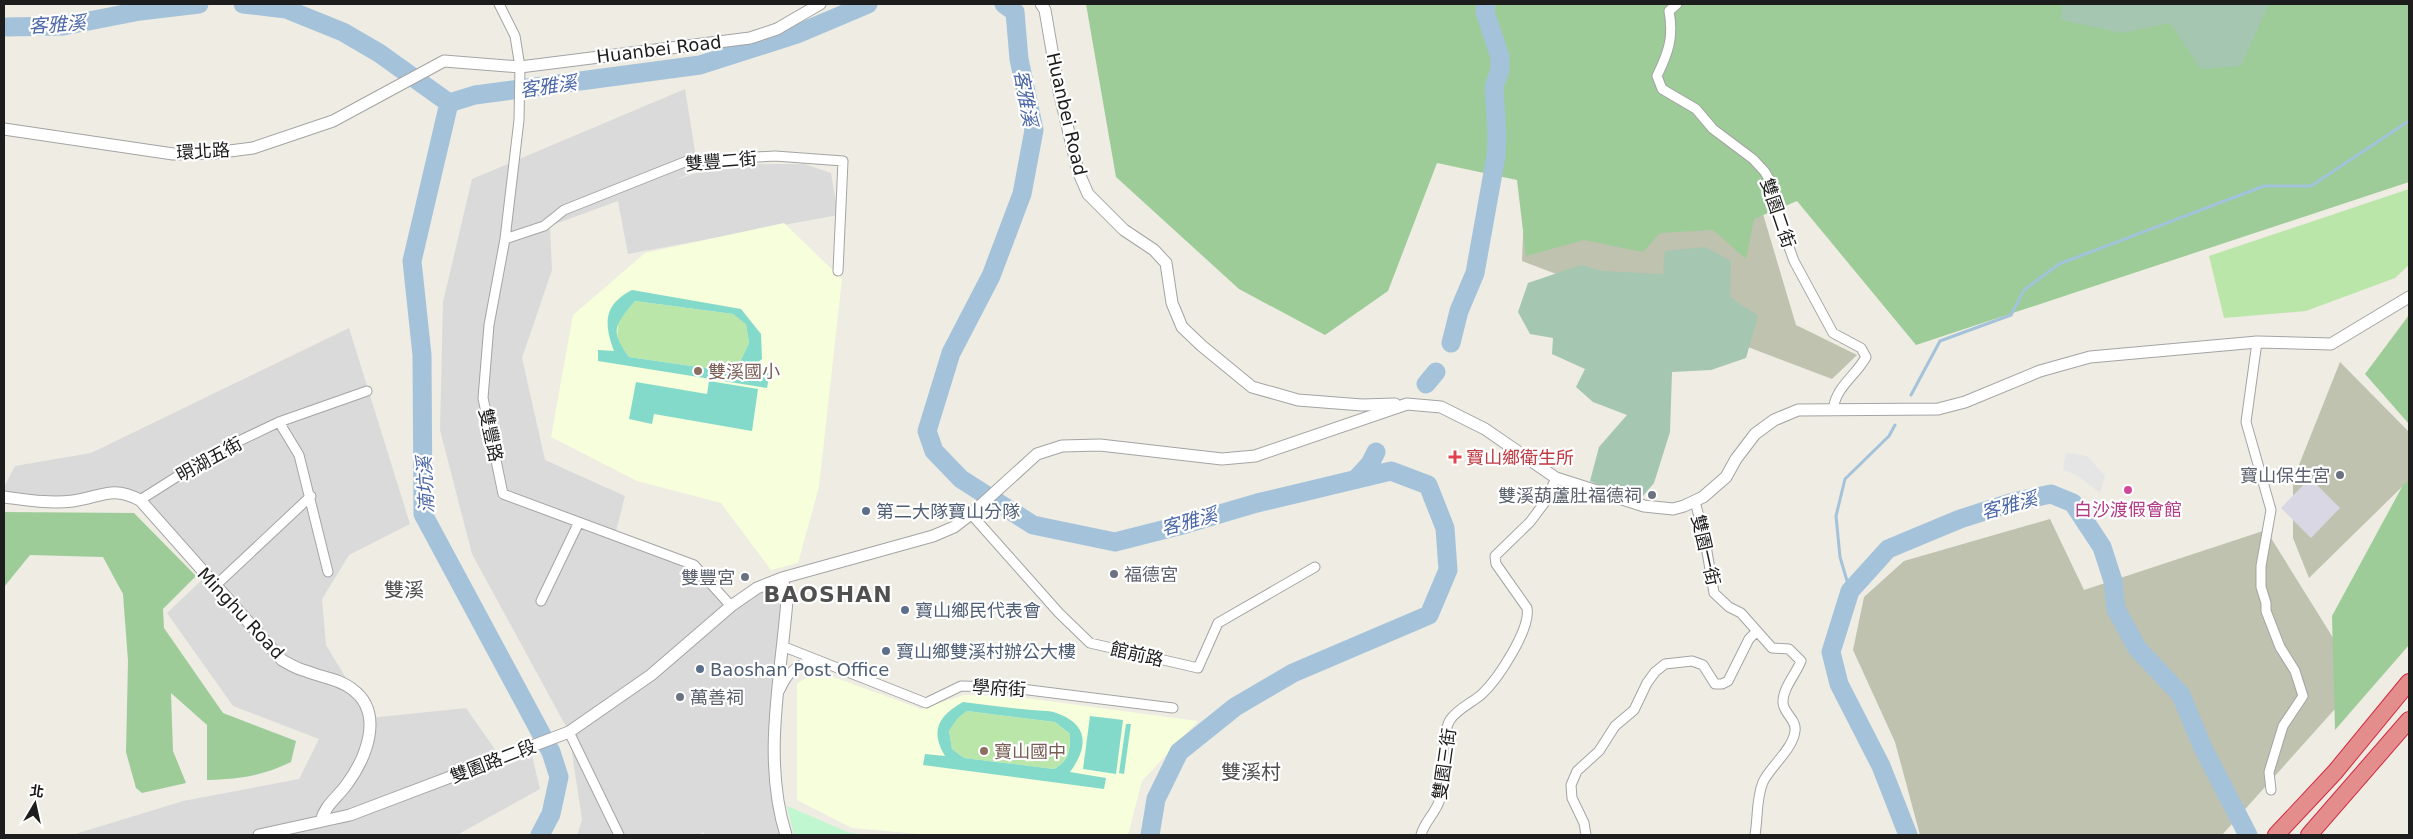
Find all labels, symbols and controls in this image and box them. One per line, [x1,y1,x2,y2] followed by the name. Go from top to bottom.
[28,11,89,37] water label: 客雅溪
[595,31,723,67] street label: Huanbei Road
[1043,50,1091,178] street label: Huanbei Road
[1010,68,1042,131] water label: 客雅溪
[518,71,581,101] water label: 客雅溪
[175,139,231,163] street label: 環北路
[684,147,758,175] street label: 雙豐二街
[1756,176,1800,250] street label: 雙園二街
[708,361,780,382] place label: 雙溪國小
[692,365,704,377] marker: 雙溪國小
[475,406,507,464] street label: 雙豐路
[172,432,246,486] street label: 明湖五街
[1466,447,1574,468] place label: 寶山鄉衛生所
[1448,450,1462,464] marker: 寶山鄉衛生所
[412,453,437,514] water label: 湳坑溪
[2240,465,2330,486] place label: 寶山保生宮
[2334,469,2346,481] marker: 寶山保生宮
[2122,484,2134,496] marker: 白沙渡假會館
[1498,485,1642,506] place label: 雙溪葫蘆肚福德祠
[1979,486,2042,523] water label: 客雅溪
[1646,489,1658,501] marker: 雙溪葫蘆肚福德祠
[2074,499,2182,520] place label: 白沙渡假會館
[876,501,1020,522] place label: 第二大隊寶山分隊
[1159,502,1222,539] water label: 客雅溪
[860,505,872,517] marker: 第二大隊寶山分隊
[1688,513,1724,587] street label: 雙園一街
[193,563,289,663] street label: Minghu Road
[1124,564,1178,585] place label: 福德宮
[681,567,735,588] place label: 雙豐宮
[1108,568,1120,580] marker: 福德宮
[739,571,751,583] marker: 雙豐宮
[384,578,424,602] district label: 雙溪
[763,582,893,607] district label: BAOSHAN
[915,600,1041,621] place label: 寶山鄉民代表會
[899,604,911,616] marker: 寶山鄉民代表會
[1108,638,1166,670] street label: 館前路
[896,641,1076,662] place label: 寶山鄉雙溪村辦公大樓
[880,645,892,657] marker: 寶山鄉雙溪村辦公大樓
[710,659,889,680] place label: Baoshan Post Office
[694,663,706,675] marker: Baoshan Post Office
[971,676,1027,700] street label: 學府街
[690,687,744,708] place label: 萬善祠
[674,691,686,703] marker: 萬善祠
[1429,727,1459,801] street label: 雙園三街
[447,735,539,787] street label: 雙園路二段
[994,741,1066,762] place label: 寶山國中
[978,745,990,757] marker: 寶山國中
[1221,760,1281,784] district label: 雙溪村
[10,779,60,829] north arrow
[29,782,45,800] text: 北

